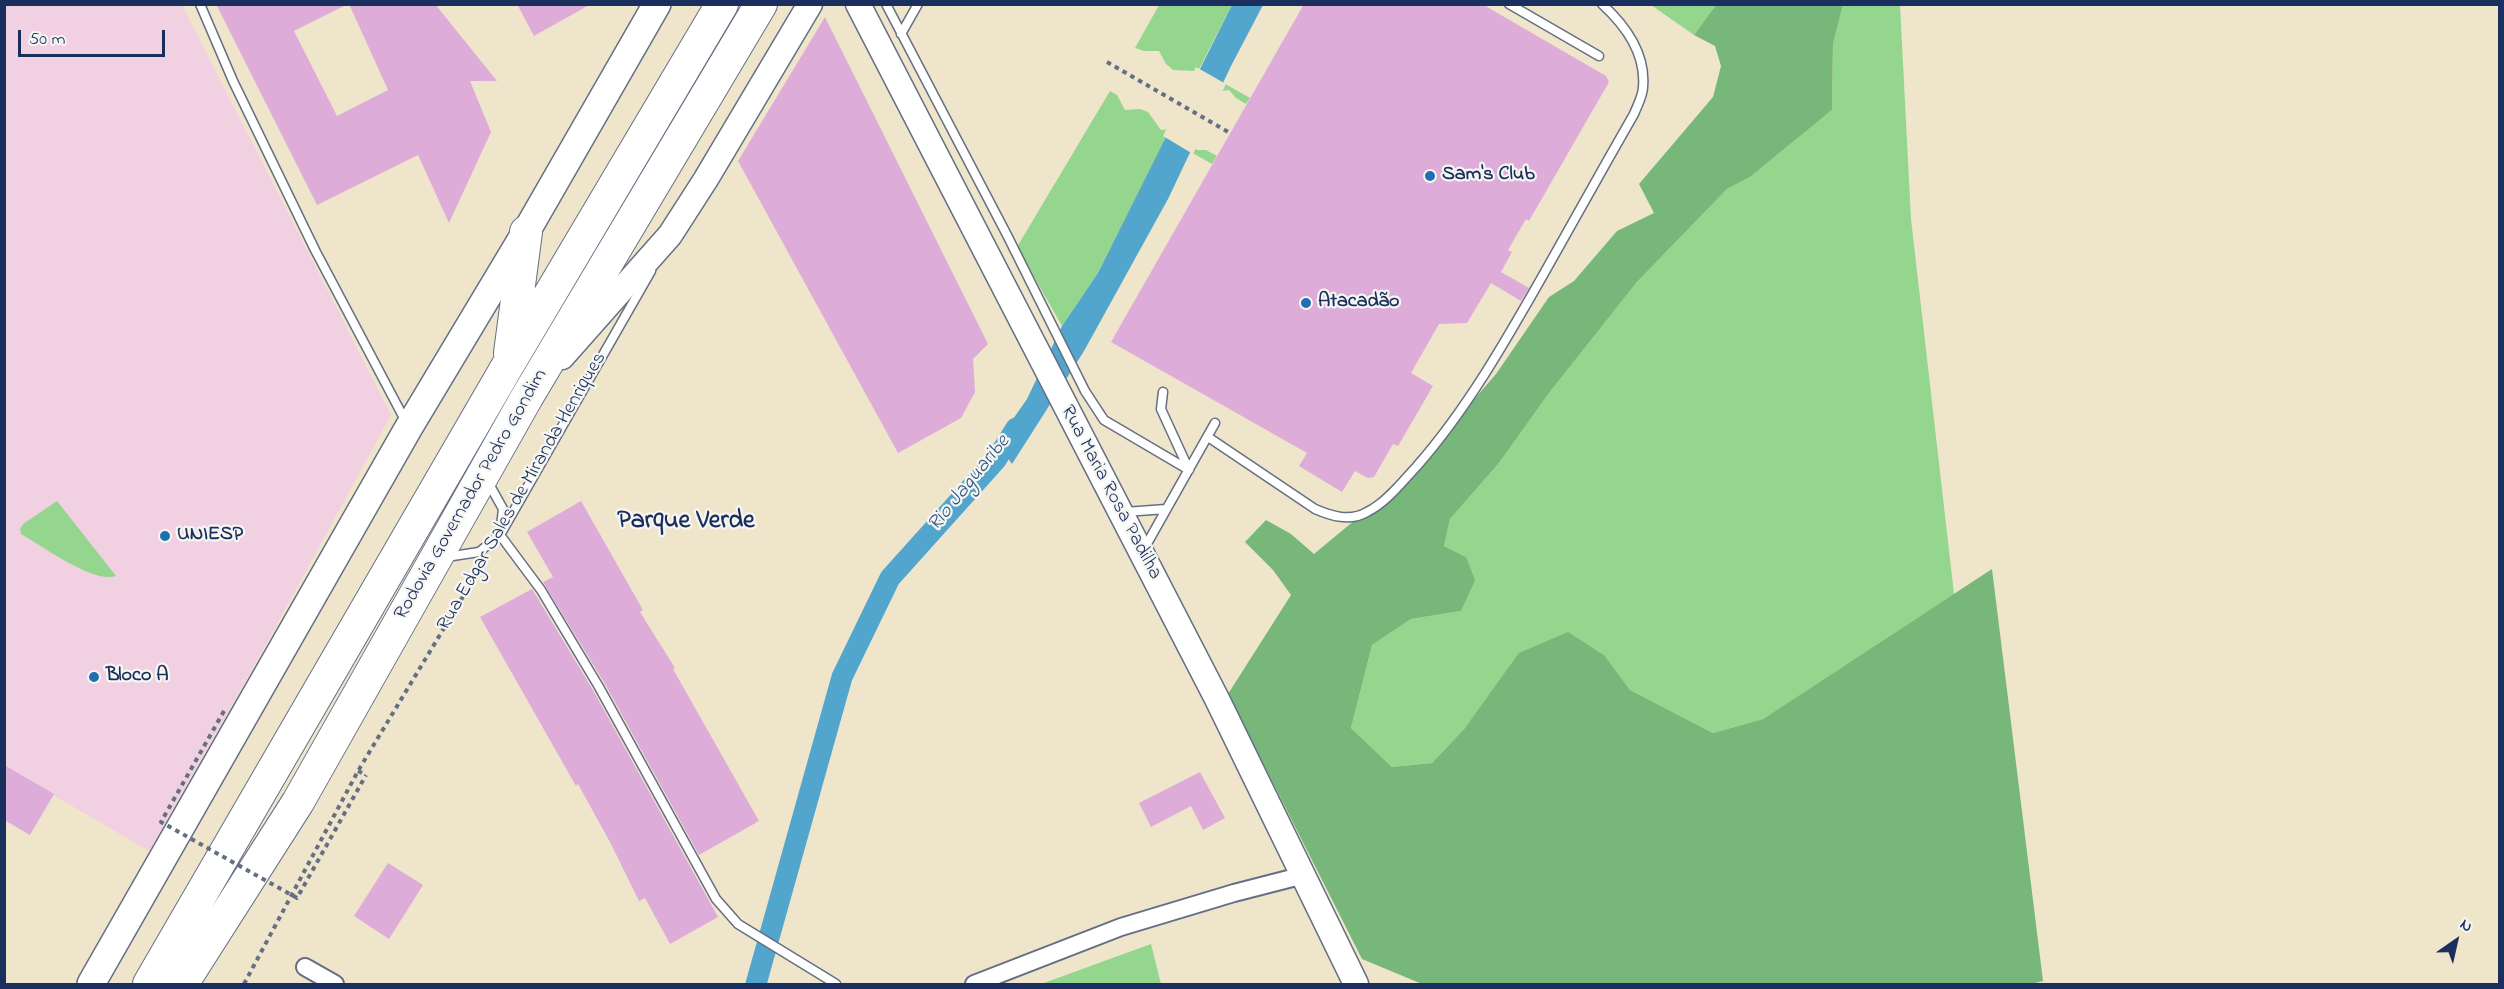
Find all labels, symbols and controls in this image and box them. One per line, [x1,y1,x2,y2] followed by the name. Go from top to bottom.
[21,18,168,56] scale bar
[29,27,66,53] text: 50 m
[1442,164,1535,188] place label: Sam's Club
[1423,169,1437,183] marker: Sam's Club
[1318,291,1399,315] place label: Atacadão
[1299,296,1313,310] marker: Atacadão
[433,348,613,636] street label: Rua Edgar Sales de Miranda Henriques
[390,365,554,625] street label: Rodovia Governador Pedro Gondim
[1054,402,1166,584] street label: Rua Maria Rosa Padilha
[923,431,1017,537] water label: Rio Jaguaribe
[617,507,755,539] district label: Parque Verde
[177,524,243,548] place label: UNIESP
[158,529,172,543] marker: UNIESP
[106,665,169,689] place label: Bloco A
[87,670,101,684] marker: Bloco A
[2426,911,2486,971] north arrow
[2455,913,2477,939] text: N

